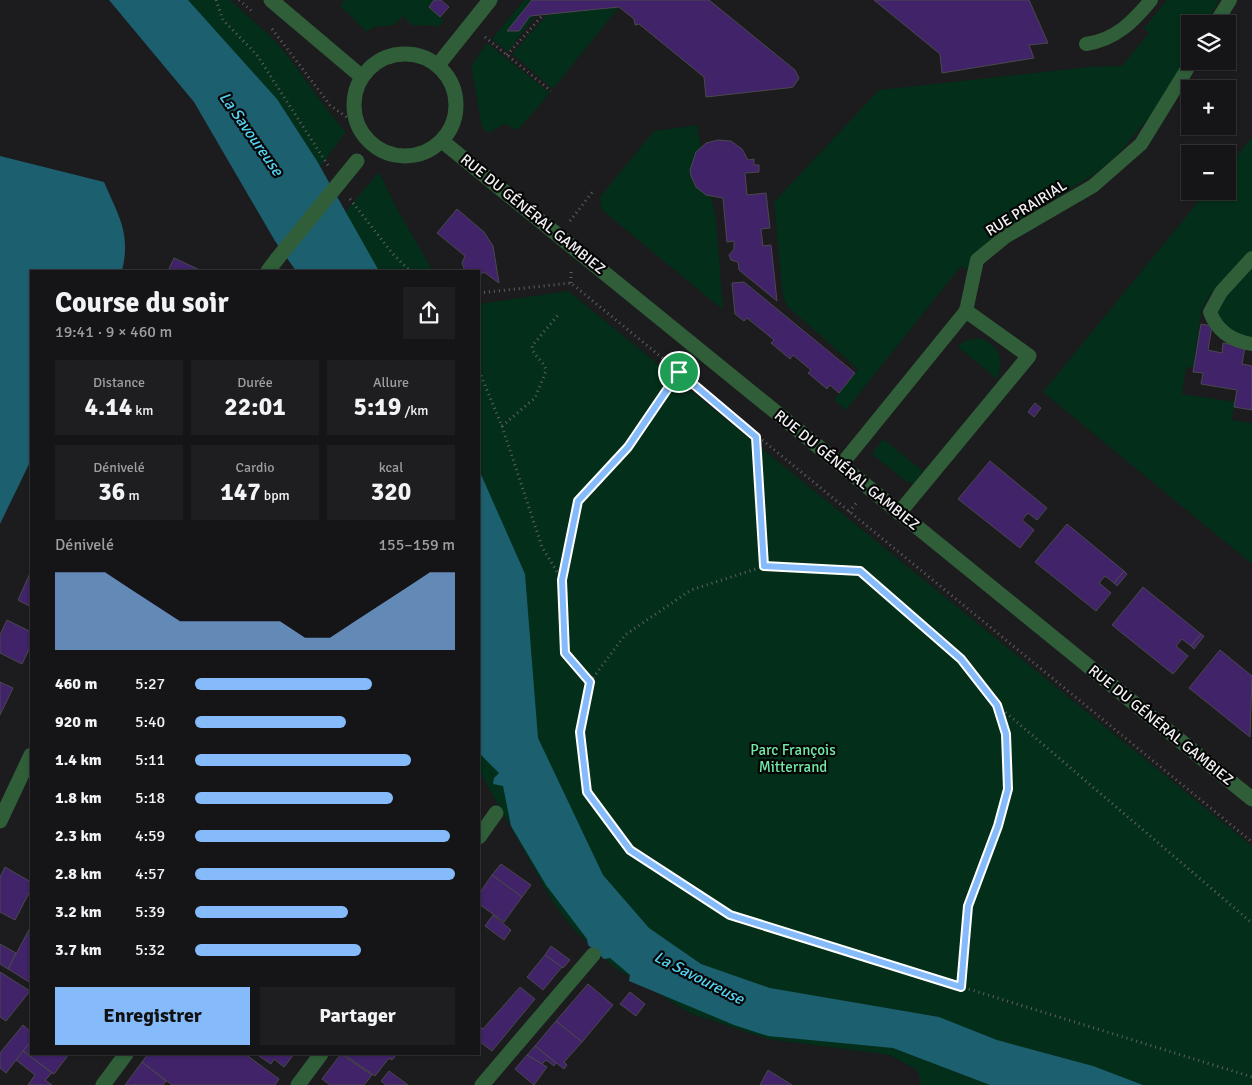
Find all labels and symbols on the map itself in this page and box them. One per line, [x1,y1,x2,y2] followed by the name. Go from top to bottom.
[215,88,288,181] water label: La Savoureuse
[457,149,610,278] street label: RUE DU GÉNÉRAL GAMBIEZ
[982,176,1070,240] street label: RUE PRAIRIAL
[658,351,700,393] pin
[771,405,924,534] street label: RUE DU GÉNÉRAL GAMBIEZ
[1085,660,1238,789] street label: RUE DU GÉNÉRAL GAMBIEZ
[750,741,836,776] park label: Parc François Mitterrand
[651,947,748,1010] water label: La Savoureuse

